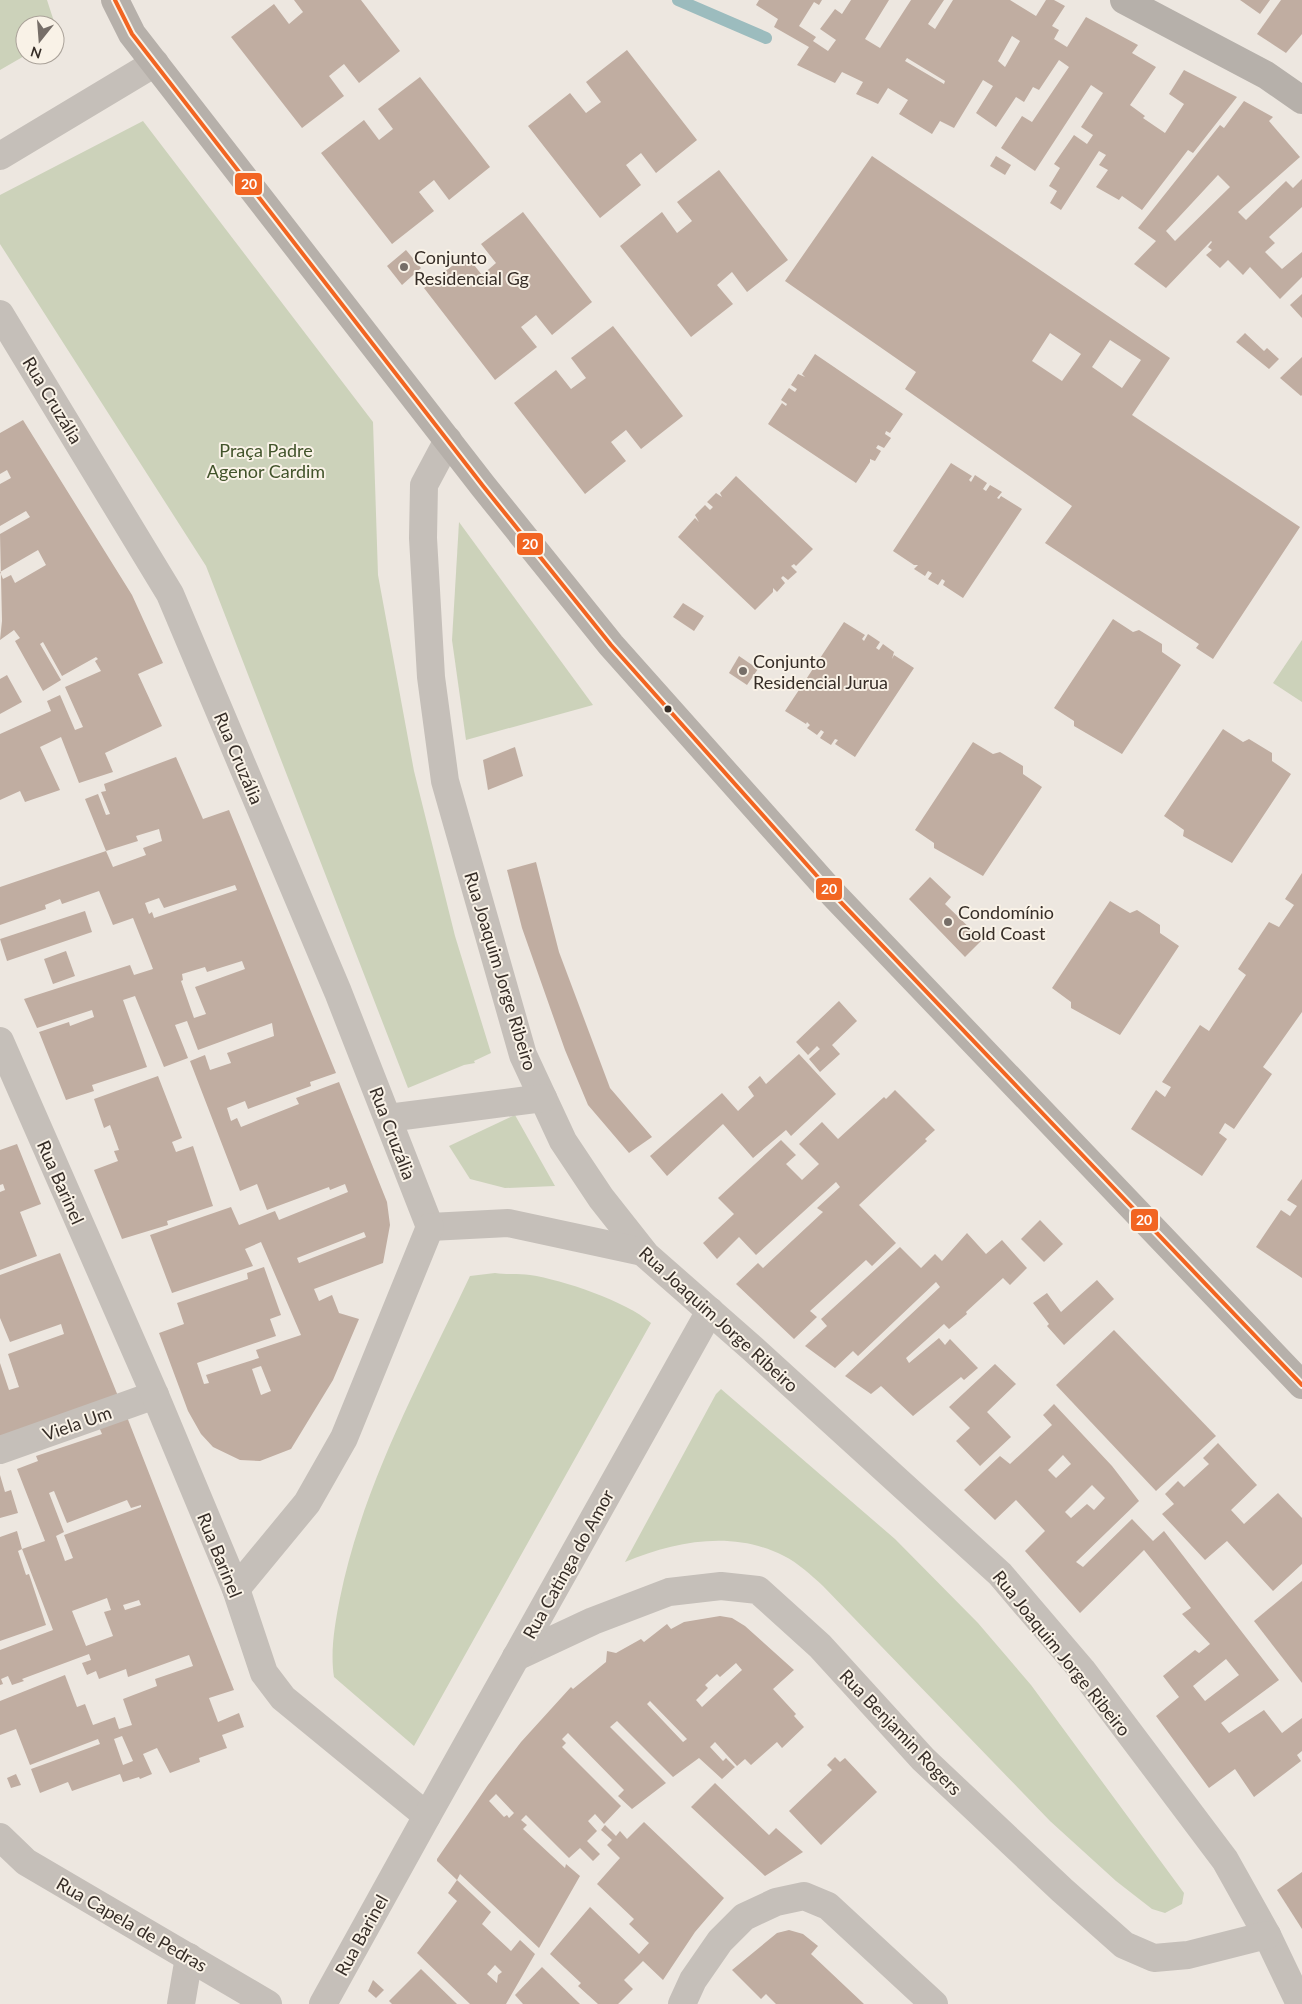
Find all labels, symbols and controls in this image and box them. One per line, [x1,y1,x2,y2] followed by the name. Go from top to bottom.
[15,15,65,65] north arrow
[28,43,44,63] text: N
[234,172,263,196] line badge: 20
[241,175,257,192] text: 20
[414,246,529,289] place label: Conjunto Residencial Gg
[398,261,410,273] marker: Conjunto Residencial Gg
[18,352,88,448] street label: Rua Cruzália
[207,439,325,482] park label: Praça Padre Agenor Cardim
[516,532,544,556] line badge: 20
[522,535,538,552] text: 20
[753,650,888,693] place label: Conjunto Residencial Jurua
[737,665,749,677] marker: Conjunto Residencial Jurua
[663,704,673,714] unlabelled marker
[210,709,268,807] street label: Rua Cruzália
[460,869,542,1073] street label: Rua Joaquim Jorge Ribeiro
[815,877,843,901] line badge: 20
[821,880,837,897] text: 20
[958,901,1054,944] place label: Condomínio Gold Coast
[942,916,954,928] marker: Condomínio Gold Coast
[365,1083,421,1183] street label: Rua Cruzália
[33,1137,89,1227] street label: Rua Barinel
[1130,1208,1159,1232] line badge: 20
[1136,1211,1152,1228] text: 20
[635,1242,803,1396] street label: Rua Joaquim Jorge Ribeiro
[40,1401,114,1445] street label: Viela Um
[518,1485,618,1643] street label: Rua Catinga do Amor
[193,1509,247,1601] street label: Rua Barinel
[988,1566,1136,1740] street label: Rua Joaquim Jorge Ribeiro
[835,1664,967,1800] street label: Rua Benjamin Rogers
[53,1872,211,1976] street label: Rua Capela de Pedras
[330,1890,392,1980] street label: Rua Barinel

